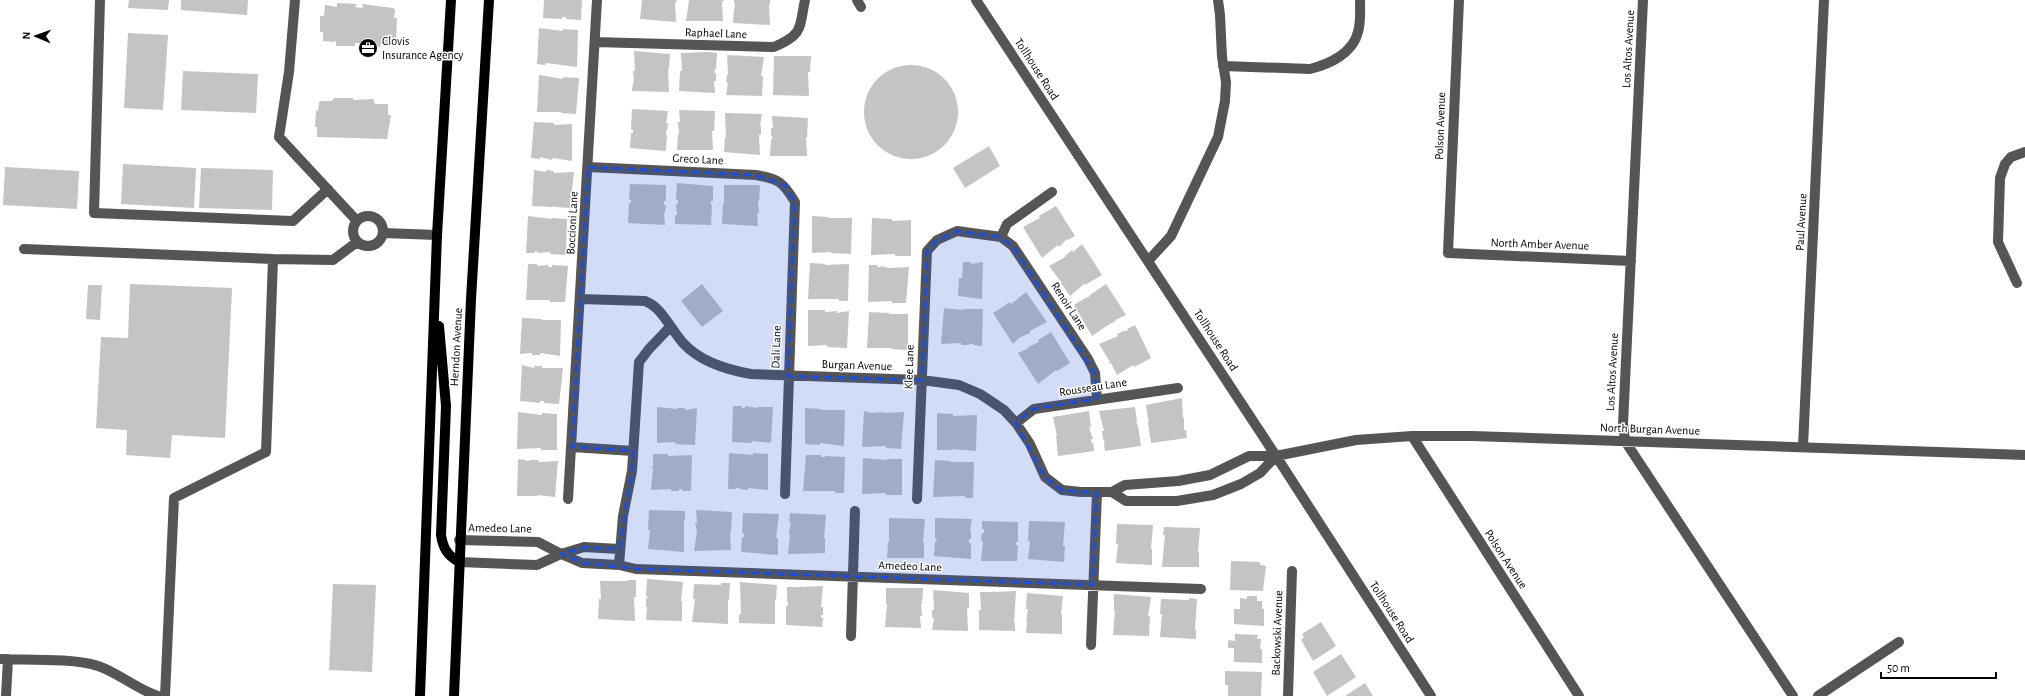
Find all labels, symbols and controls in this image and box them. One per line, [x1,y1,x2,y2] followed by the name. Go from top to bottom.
[1620,10,1636,88] street label: Los Altos Avenue
[16,16,56,56] north arrow
[685,26,747,40] street label: Raphael Lane
[21,32,32,40] text: N
[382,35,463,62] place label: Clovis Insurance Agency
[1013,36,1061,102] street label: Tollhouse Road
[357,37,379,59] office icon: Clovis Insurance Agency
[1433,92,1447,160] street label: Polson Avenue
[672,152,724,166] street label: Greco Lane
[564,191,580,255] street label: Boccioni Lane
[1794,193,1808,251] street label: Paul Avenue
[1491,236,1589,252] street label: North Amber Avenue
[1049,280,1089,332] street label: Renoir Lane
[448,307,464,387] street label: Herndon Avenue
[1192,307,1240,373] street label: Tollhouse Road
[769,325,783,369] street label: Dali Lane
[1604,333,1620,411] street label: Los Altos Avenue
[902,344,916,390] street label: Klee Lane
[822,358,892,372] street label: Burgan Avenue
[1058,376,1128,398] street label: Rousseau Lane
[1600,421,1700,437] street label: North Burgan Avenue
[468,521,532,535] street label: Amedeo Lane
[1482,527,1530,591] street label: Polson Avenue
[878,559,942,573] street label: Amedeo Lane
[1368,579,1416,645] street label: Tollhouse Road
[1270,590,1284,676] street label: Backowski Avenue
[1881,654,1996,680] scale bar
[1887,662,1910,674] text: 50 m

